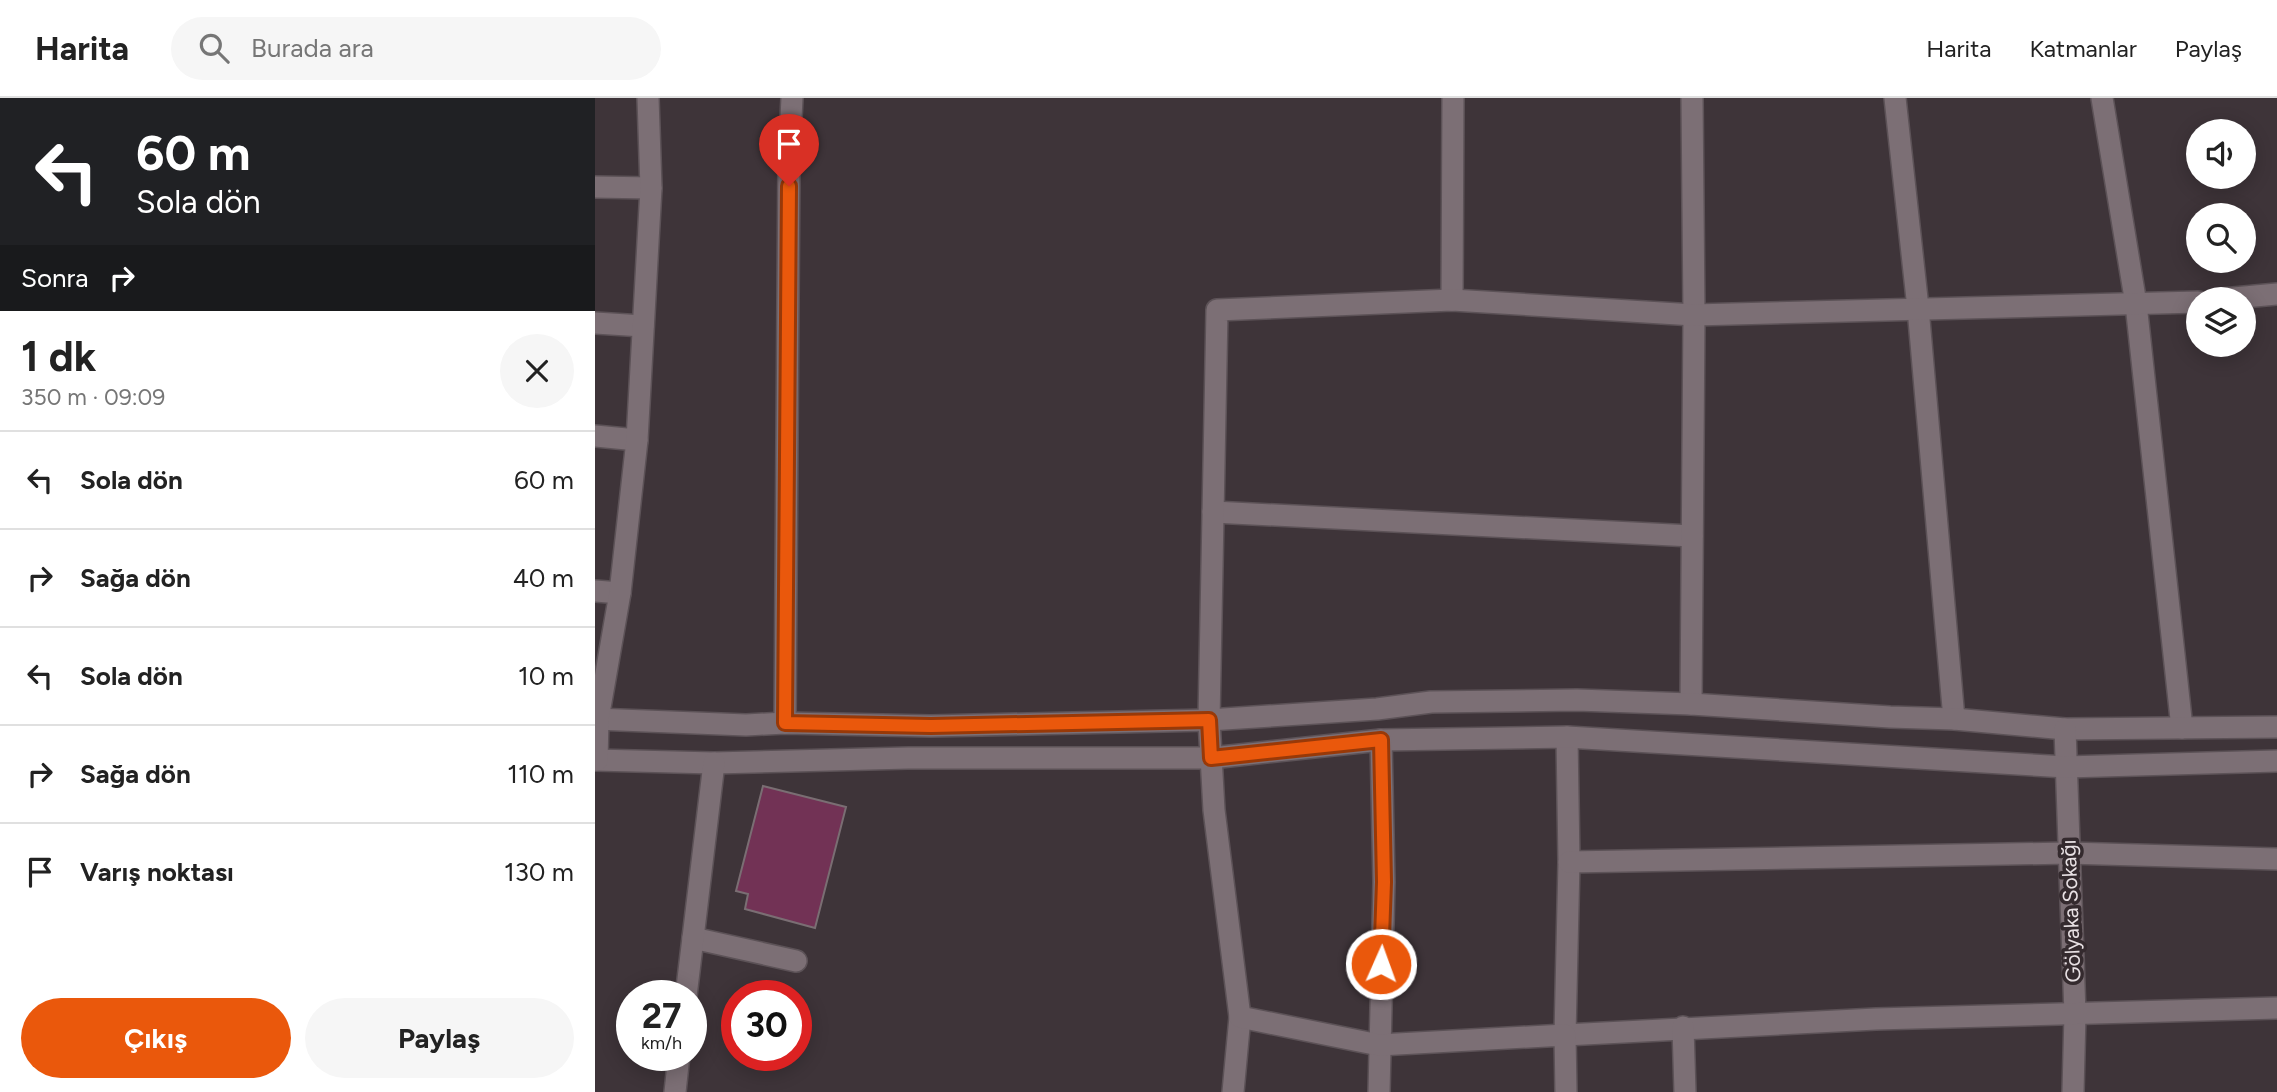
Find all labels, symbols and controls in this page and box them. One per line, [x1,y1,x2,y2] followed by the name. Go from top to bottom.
[171,17,661,80] search box
[35,29,129,68] text: Harita
[195,29,233,67] icon: search
[251,32,374,64] text: Burada ara
[1926,34,1991,63] text: Harita
[2029,34,2137,63] text: Katmanlar
[2175,34,2242,63] text: Paylaş
[759,114,819,186] pin
[2186,119,2256,357] map controls
[2186,119,2256,189] button: sound
[136,123,251,182] text: 60 m
[770,125,808,163] icon: arrive
[21,126,112,217] icon: left
[136,183,261,221] text: Sola dön
[2186,203,2256,273] button: search
[103,259,141,297] icon: right
[21,262,89,294] text: Sonra
[2186,287,2256,357] button: layers
[21,331,96,382] text: 1 dk
[500,334,574,408] button: close
[21,383,165,411] text: 350 m · 09:09
[21,461,59,499] icon: left
[80,464,183,496] text: Sola dön
[514,464,574,496] text: 60 m
[21,559,59,597] icon: right
[80,562,191,594] text: Sağa dön
[513,562,574,594] text: 40 m
[21,657,59,695] icon: left
[80,660,183,692] text: Sola dön
[518,660,574,692] text: 10 m
[21,755,59,793] icon: right
[80,758,191,790] text: Sağa dön
[507,758,574,790] text: 110 m
[2056,839,2085,983] street label: Gölyaka Sokağı
[21,853,59,891] icon: arrive
[80,856,234,888] text: Varış noktası
[504,856,574,888] text: 130 m
[1344,927,1418,1001] position arrow
[721,980,812,1071] speed limit sign: 30
[642,995,681,1037] text: 27
[21,998,291,1078] button: Çıkış
[305,998,574,1078] button: Paylaş
[641,1032,682,1054] text: km/h

